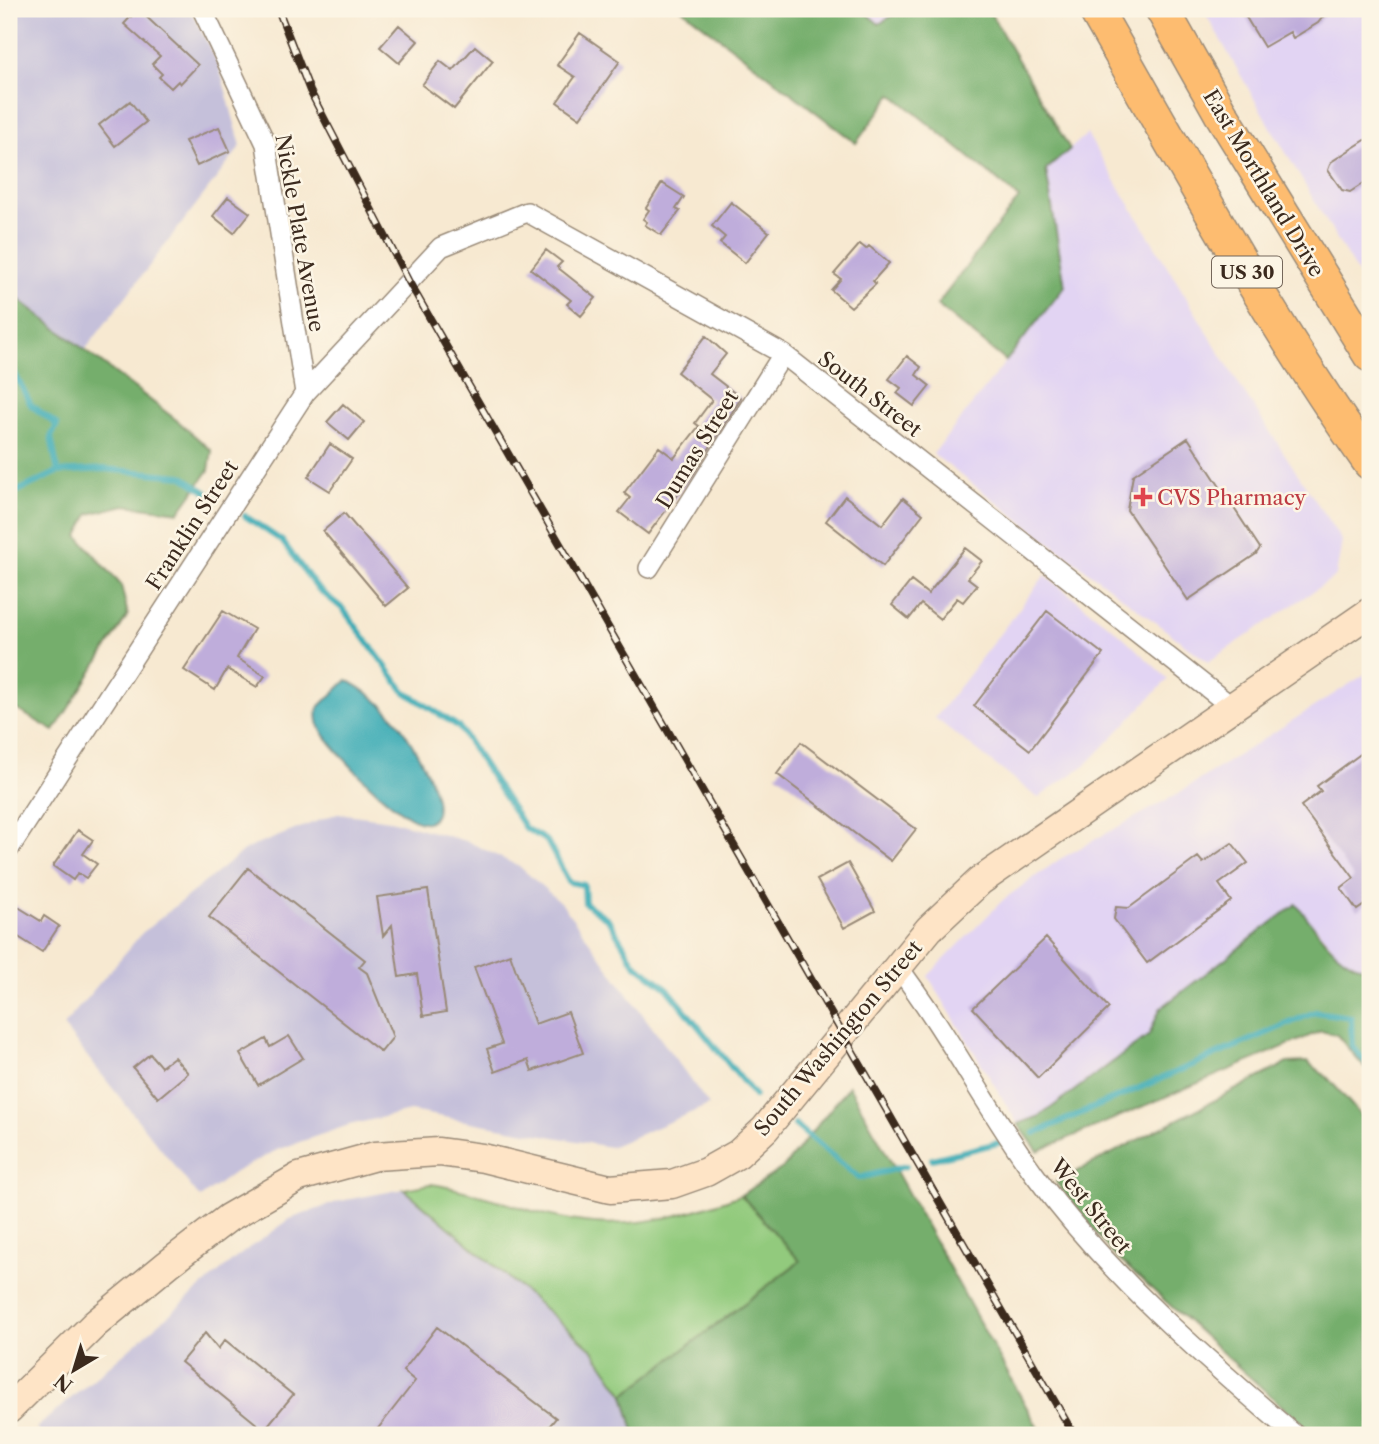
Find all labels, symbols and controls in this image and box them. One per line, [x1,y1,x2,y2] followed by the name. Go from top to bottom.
[1198,85,1330,281] street label: East Morthland Drive
[270,132,330,334] street label: Nickle Plate Avenue
[1212,256,1282,288] road number: US 30
[813,346,927,442] street label: South Street
[651,385,744,513] street label: Dumas Street
[141,455,244,595] street label: Franklin Street
[1157,485,1306,510] place label: CVS Pharmacy
[1135,489,1151,505] marker: CVS Pharmacy
[749,935,927,1141] street label: South Washington Street
[1045,1153,1137,1259] street label: West Street
[38,1336,108,1406] north arrow
[50,1369,77,1397] text: N

